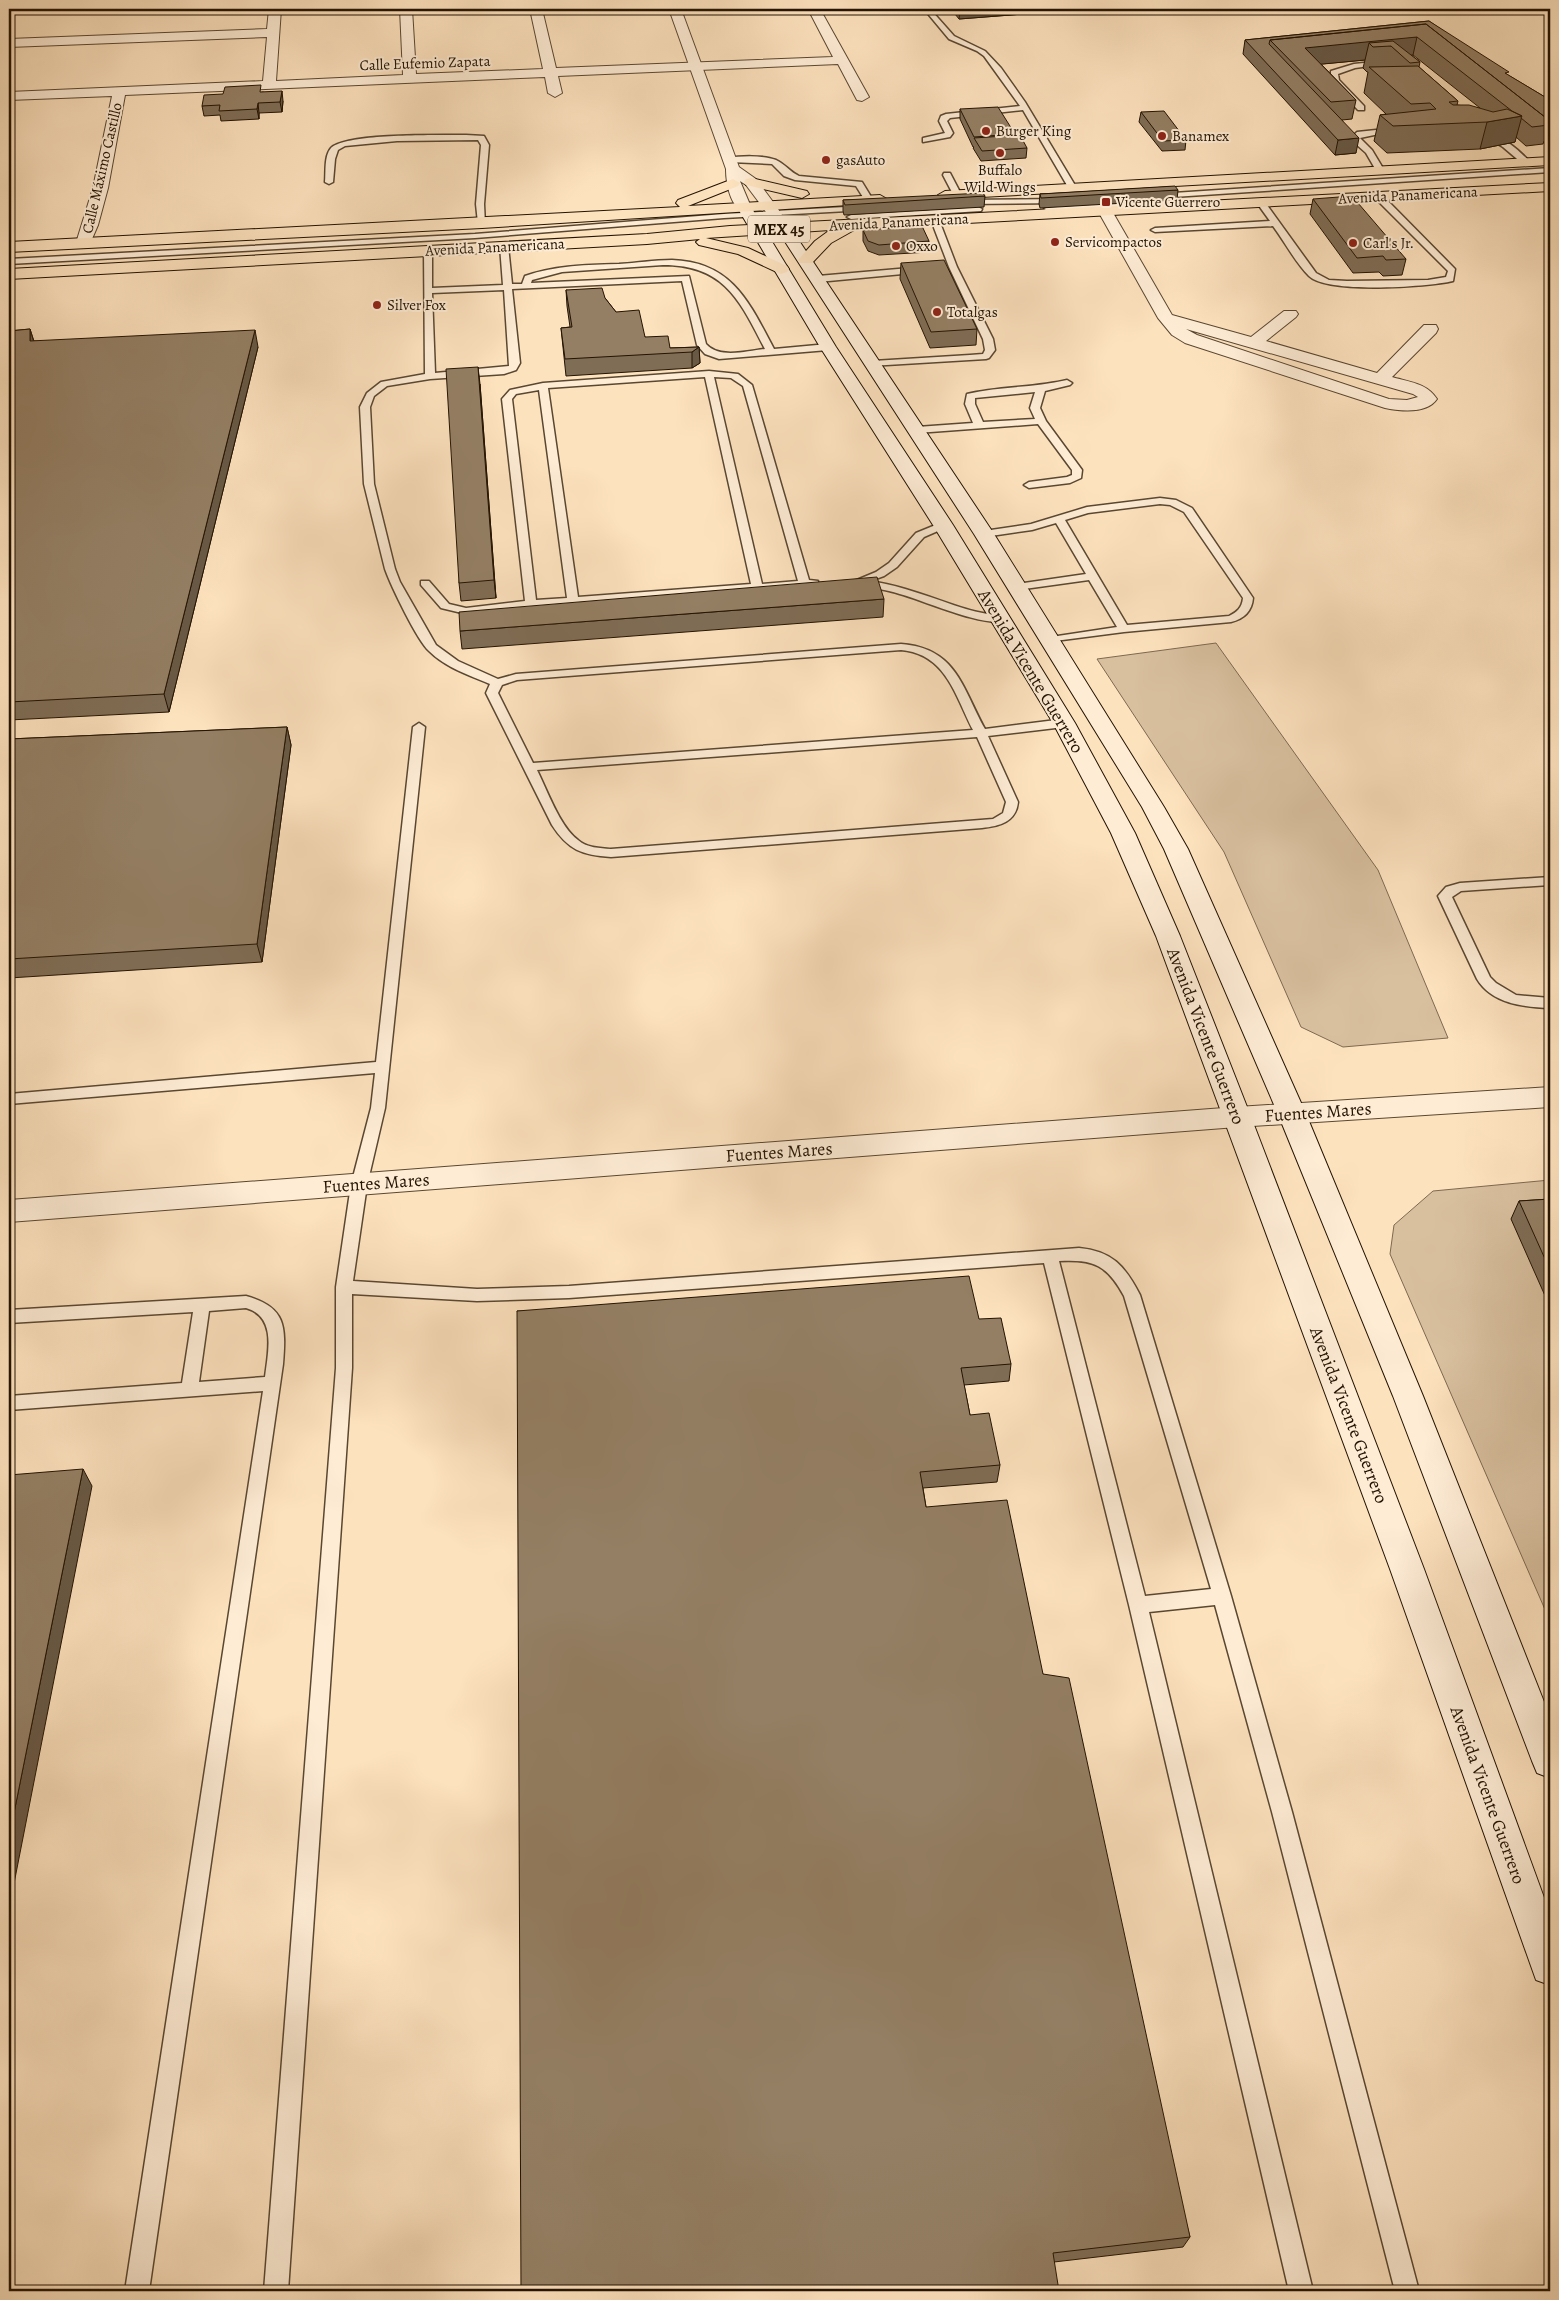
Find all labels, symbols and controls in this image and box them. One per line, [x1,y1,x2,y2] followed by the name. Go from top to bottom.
[359,51,491,75] street label: Calle Eufemio Zapata
[77,101,127,235] street label: Calle Máximo Castillo
[996,121,1072,141] place label: Burger King
[980,125,992,137] marker: Burger King
[1172,126,1229,146] place label: Banamex
[1156,130,1168,142] marker: Banamex
[994,147,1006,159] marker: Buffalo Wild Wings
[836,150,885,170] place label: gasAuto
[820,154,832,166] marker: gasAuto
[963,160,1036,197] place label: Buffalo Wild Wings
[1337,181,1478,209] street label: Avenida Panamericana
[1115,192,1220,212] place label: Vicente Guerrero
[1100,196,1112,208] marker: Vicente Guerrero
[828,208,969,236] street label: Avenida Panamericana
[748,215,810,242] road number: MEX 45
[1065,232,1162,252] place label: Servicompactos
[424,233,565,261] street label: Avenida Panamericana
[1363,233,1414,253] place label: Carl's Jr.
[906,236,938,256] place label: Oxxo
[1049,236,1061,248] marker: Servicompactos
[1347,237,1359,249] marker: Carl's Jr.
[890,240,902,252] marker: Oxxo
[387,295,446,315] place label: Silver Fox
[371,299,383,311] marker: Silver Fox
[947,302,998,322] place label: Totalgas
[931,306,943,318] marker: Totalgas
[972,584,1090,758] street label: Avenida Vicente Guerrero
[1161,943,1251,1128] street label: Avenida Vicente Guerrero
[1264,1096,1372,1128] street label: Fuentes Mares
[725,1136,833,1168] street label: Fuentes Mares
[322,1167,430,1199] street label: Fuentes Mares
[1304,1322,1394,1507] street label: Avenida Vicente Guerrero
[1444,1702,1531,1887] street label: Avenida Vicente Guerrero

